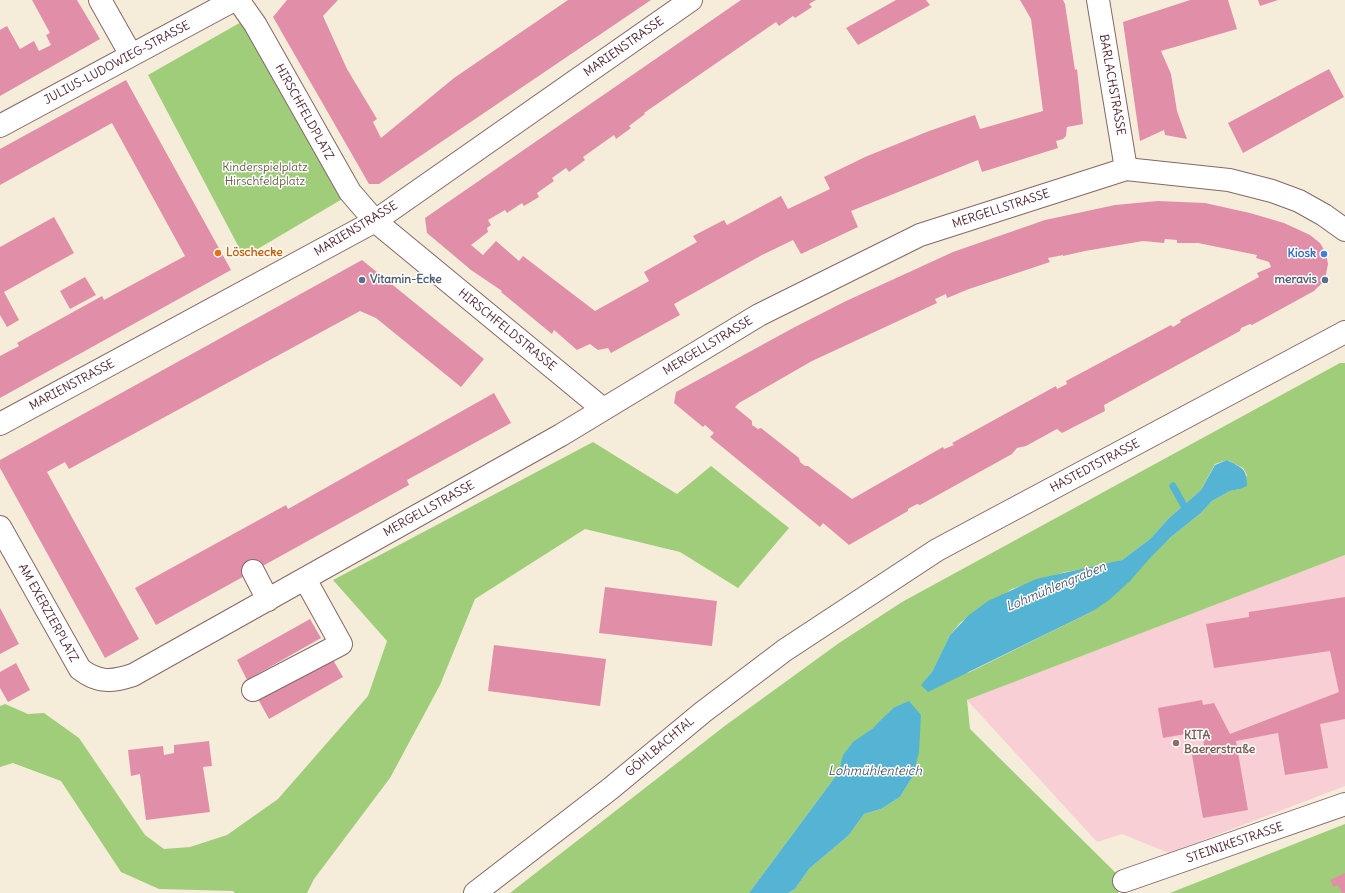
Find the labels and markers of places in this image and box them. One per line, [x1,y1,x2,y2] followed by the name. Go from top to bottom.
[226,246,283,260] place label: Löschecke
[1288,247,1316,261] place label: Kiosk
[213,248,223,258] marker: Löschecke
[1319,249,1329,259] marker: Kiosk
[370,273,442,287] place label: Vitamin-Ecke
[1274,273,1317,287] place label: meravis
[357,275,367,285] marker: Vitamin-Ecke
[1320,275,1330,285] marker: meravis
[1184,729,1255,757] place label: KITA Baererstraße
[1171,738,1181,748] marker: KITA Baererstraße

